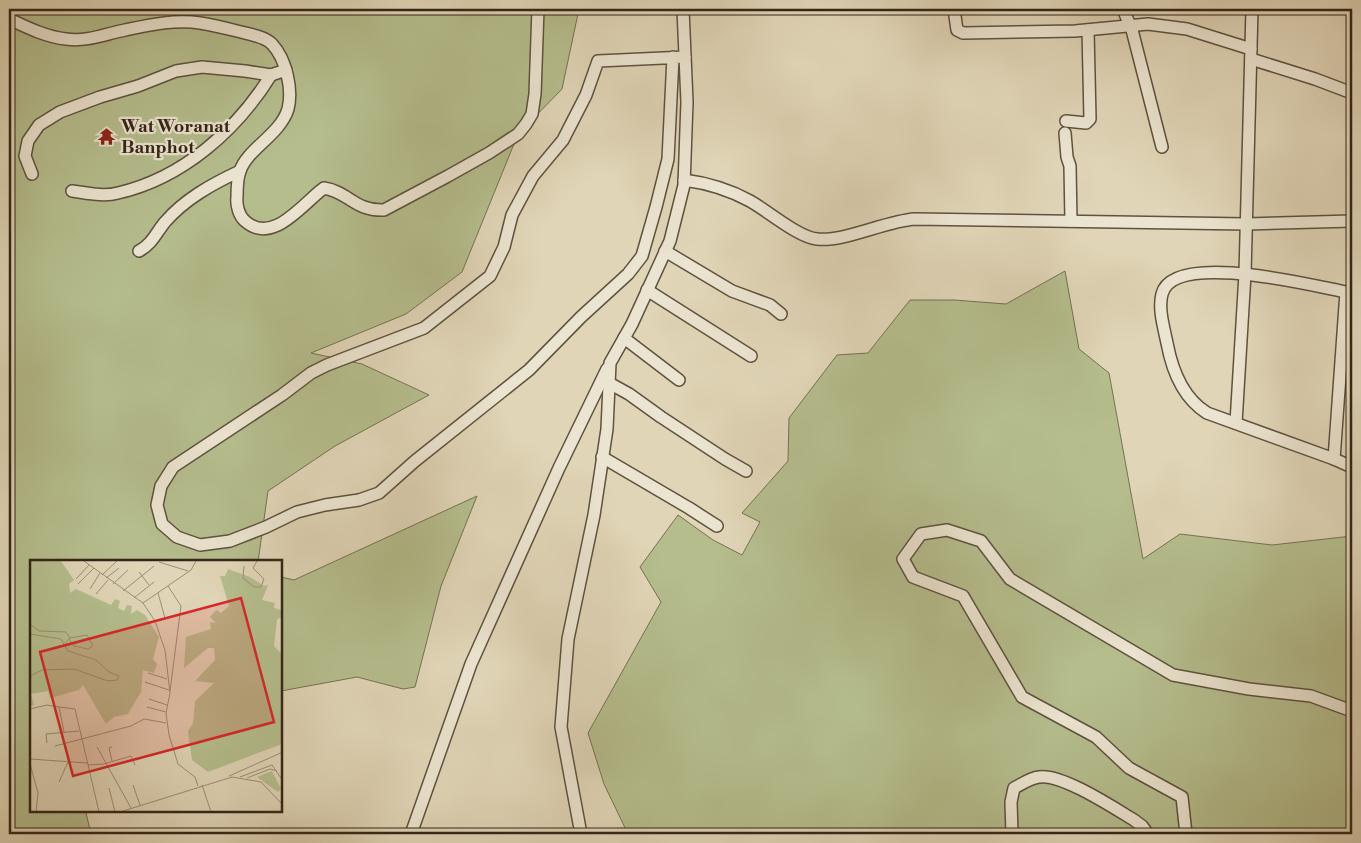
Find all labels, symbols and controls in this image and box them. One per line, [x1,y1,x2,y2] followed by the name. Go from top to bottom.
[120,115,231,159] place label: Wat Woranat Banphot
[97,126,117,146] temple icon: Wat Woranat Banphot
[30,560,282,813] inset map

